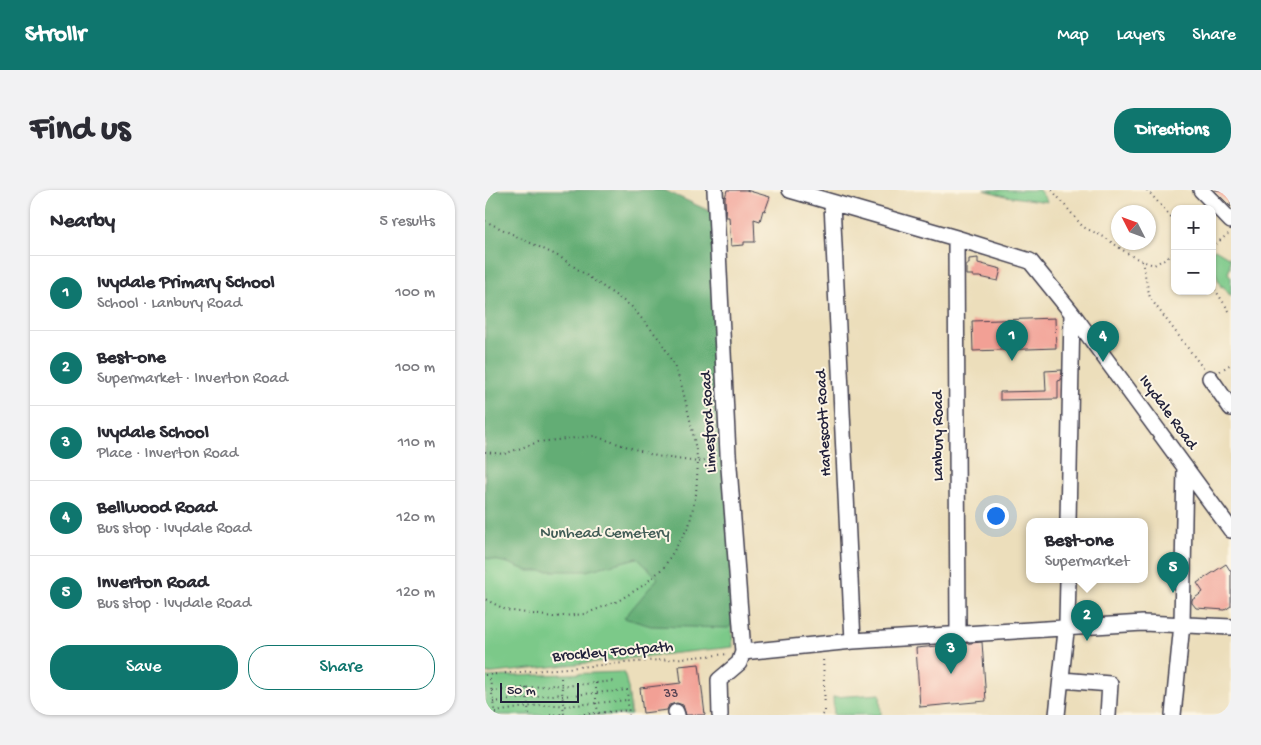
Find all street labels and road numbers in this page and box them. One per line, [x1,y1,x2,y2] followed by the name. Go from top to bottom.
[813,368,837,477] street label: Harlescott Road
[698,369,722,473] street label: Limesford Road
[1134,372,1201,455] street label: Ivydale Road
[930,389,949,481] street label: Lanbury Road
[551,638,675,668] street label: Brockley Footpath

